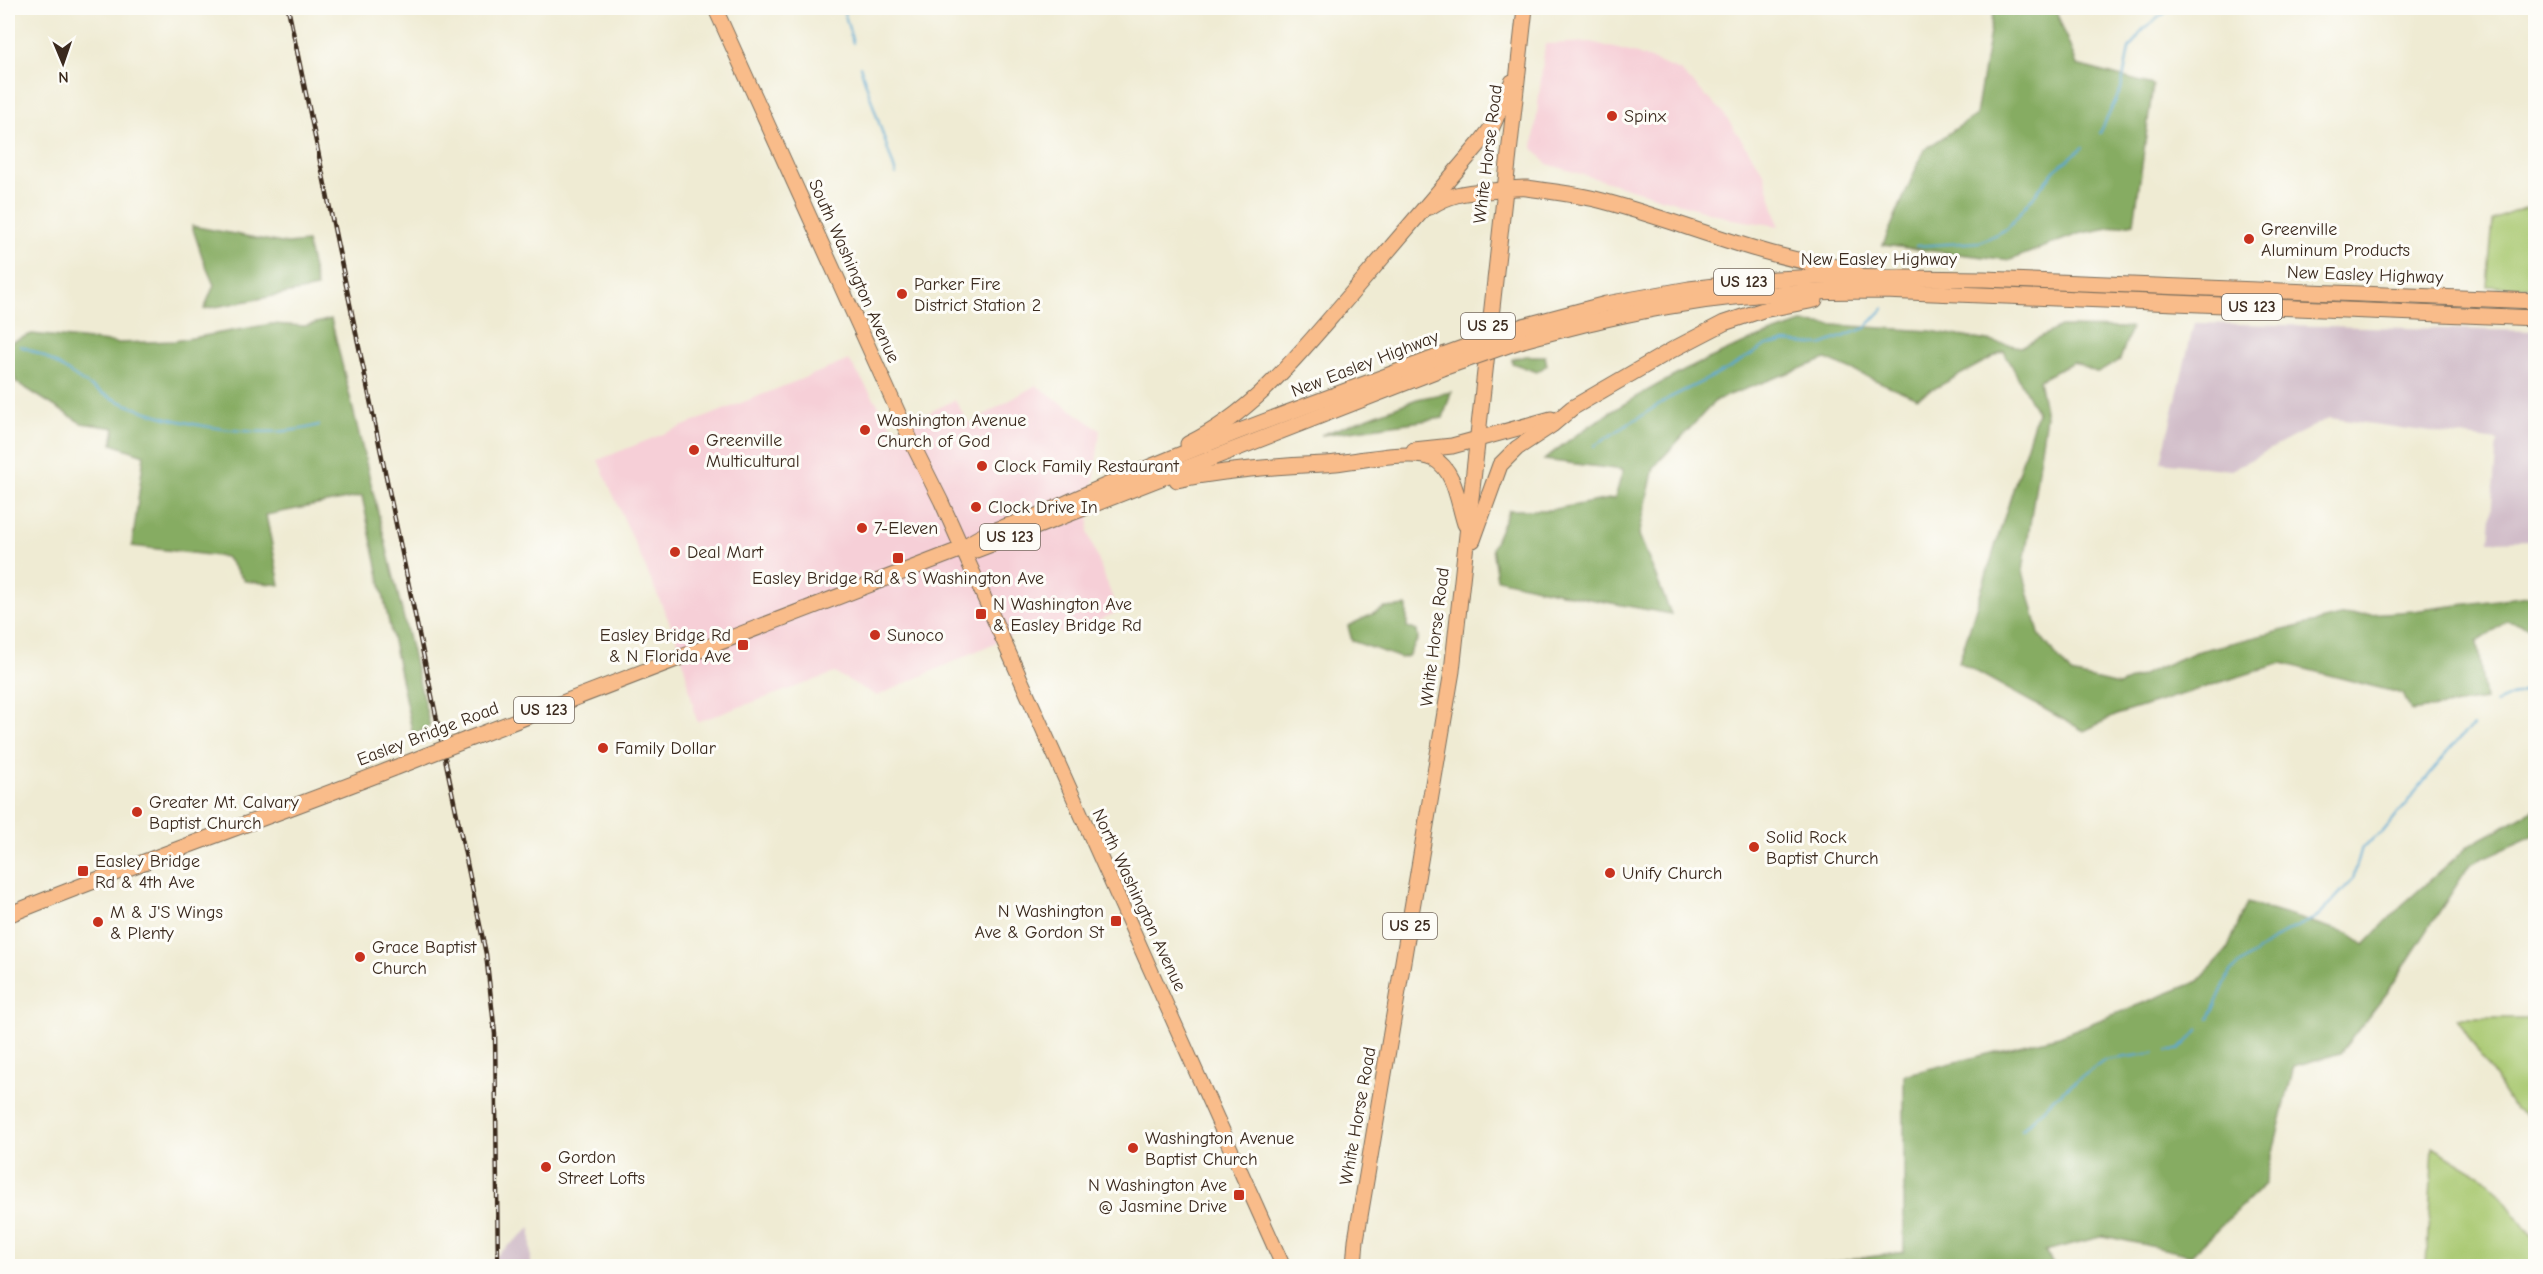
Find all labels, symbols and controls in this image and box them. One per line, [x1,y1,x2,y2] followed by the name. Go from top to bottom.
[33,33,93,93] north arrow
[58,68,69,86] text: N
[1469,83,1507,225] street label: White Horse Road
[1624,106,1667,127] place label: Spinx
[1605,109,1619,123] marker: Spinx
[804,176,904,366] street label: South Washington Avenue
[2261,219,2410,261] place label: Greenville Aluminum Products
[2242,232,2256,246] marker: Greenville Aluminum Products
[1801,249,1958,270] street label: New Easley Highway
[2287,262,2444,288] street label: New Easley Highway
[1714,269,1774,295] road number: US 123
[914,274,1041,316] place label: Parker Fire District Station 2
[895,287,909,301] marker: Parker Fire District Station 2
[2222,294,2282,320] road number: US 123
[1461,313,1515,339] road number: US 25
[1288,326,1443,402] street label: New Easley Highway
[877,410,1026,452] place label: Washington Avenue Church of God
[858,423,872,437] marker: Washington Avenue Church of God
[706,430,800,472] place label: Greenville Multicultural
[687,443,701,457] marker: Greenville Multicultural
[994,456,1180,477] place label: Clock Family Restaurant
[975,459,989,473] marker: Clock Family Restaurant
[988,497,1098,518] place label: Clock Drive In
[969,500,983,514] marker: Clock Drive In
[874,518,938,539] place label: 7-Eleven
[855,521,869,535] marker: 7-Eleven
[980,524,1040,550] road number: US 123
[687,542,764,563] place label: Deal Mart
[668,545,682,559] marker: Deal Mart
[891,551,905,565] marker: Easley Bridge Rd & S Washington Ave
[1416,566,1454,708] street label: White Horse Road
[752,568,1044,589] place label: Easley Bridge Rd & S Washington Ave
[993,594,1142,636] place label: N Washington Ave & Easley Bridge Rd
[974,607,988,621] marker: N Washington Ave & Easley Bridge Rd
[600,625,731,667] place label: Easley Bridge Rd & N Florida Ave
[887,625,944,646] place label: Sunoco
[868,628,882,642] marker: Sunoco
[736,638,750,652] marker: Easley Bridge Rd & N Florida Ave
[354,697,502,771] street label: Easley Bridge Road
[514,697,574,723] road number: US 123
[615,738,717,759] place label: Family Dollar
[596,741,610,755] marker: Family Dollar
[149,792,300,834] place label: Greater Mt. Calvary Baptist Church
[130,805,144,819] marker: Greater Mt. Calvary Baptist Church
[1088,806,1190,994] street label: North Washington Avenue
[1766,827,1879,869] place label: Solid Rock Baptist Church
[1747,840,1761,854] marker: Solid Rock Baptist Church
[95,851,200,893] place label: Easley Bridge Rd & 4th Ave
[1622,863,1722,884] place label: Unify Church
[76,864,90,878] marker: Easley Bridge Rd & 4th Ave
[1603,866,1617,880] marker: Unify Church
[975,901,1105,943] place label: N Washington Ave & Gordon St
[110,902,223,944] place label: M & J'S Wings & Plenty
[1383,913,1437,939] road number: US 25
[1109,914,1123,928] marker: N Washington Ave & Gordon St
[91,915,105,929] marker: M & J'S Wings & Plenty
[372,937,477,979] place label: Grace Baptist Church
[353,950,367,964] marker: Grace Baptist Church
[1336,1045,1380,1187] street label: White Horse Road
[1145,1128,1294,1170] place label: Washington Avenue Baptist Church
[1126,1141,1140,1155] marker: Washington Avenue Baptist Church
[558,1147,645,1189] place label: Gordon Street Lofts
[539,1160,553,1174] marker: Gordon Street Lofts
[1088,1175,1227,1217] place label: N Washington Ave @ Jasmine Drive
[1232,1188,1246,1202] marker: N Washington Ave @ Jasmine Drive

